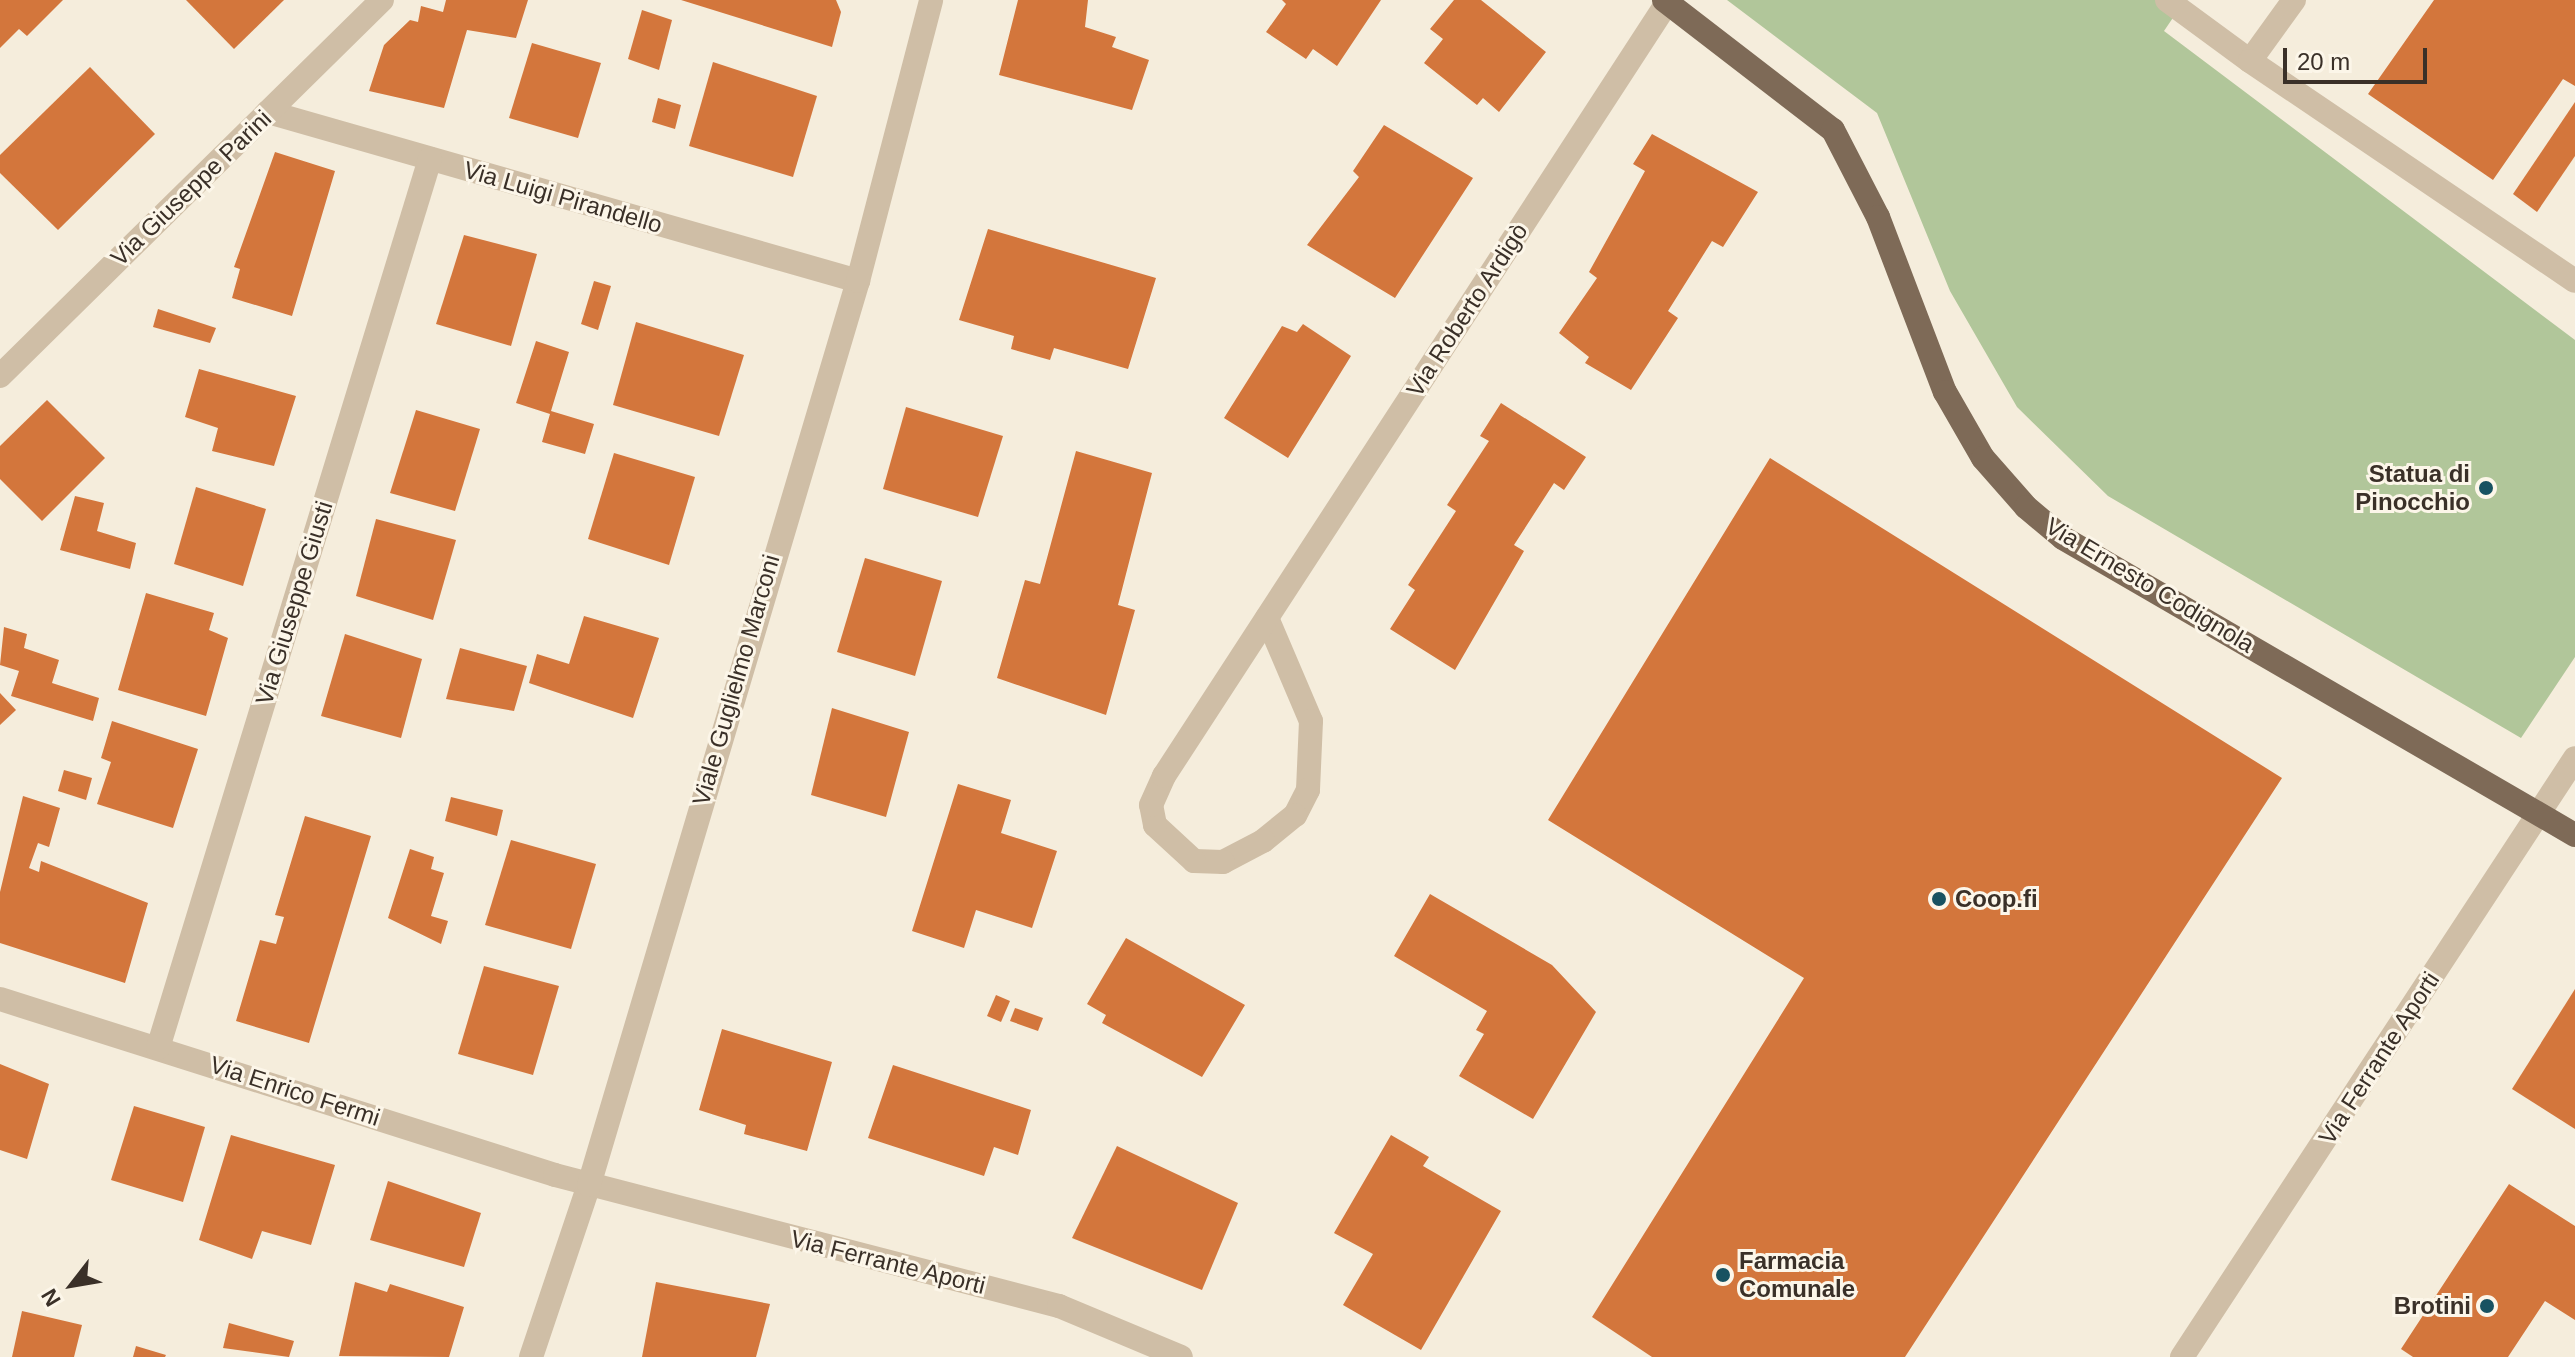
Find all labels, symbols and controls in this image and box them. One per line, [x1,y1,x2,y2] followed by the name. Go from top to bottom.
[2287,32,2431,82] scale bar
[2297,48,2350,75] text: 20 m
[105,104,277,272] street label: Via Giuseppe Parini
[460,155,666,239] street label: Via Luigi Pirandello
[1400,217,1534,403] street label: Via Roberto Ardigò
[2355,460,2470,516] place label: Statua di Pinocchio
[2477,479,2495,497] marker: Statua di Pinocchio
[249,498,339,708] street label: Via Giuseppe Giusti
[2040,511,2260,659] street label: Via Ernesto Codignola
[686,551,786,809] street label: Viale Guglielmo Marconi
[1955,885,2038,913] place label: Coop.fi
[1930,890,1948,908] marker: Coop.fi
[2312,966,2446,1150] street label: Via Ferrante Aporti
[206,1050,384,1132] street label: Via Enrico Fermi
[787,1224,989,1300] street label: Via Ferrante Aporti
[32,1245,112,1325] north arrow
[1739,1247,1855,1303] place label: Farmacia Comunale
[1714,1266,1732,1284] marker: Farmacia Comunale
[36,1284,66,1311] text: N
[2394,1292,2471,1320] place label: Brotini
[2478,1297,2496,1315] marker: Brotini

